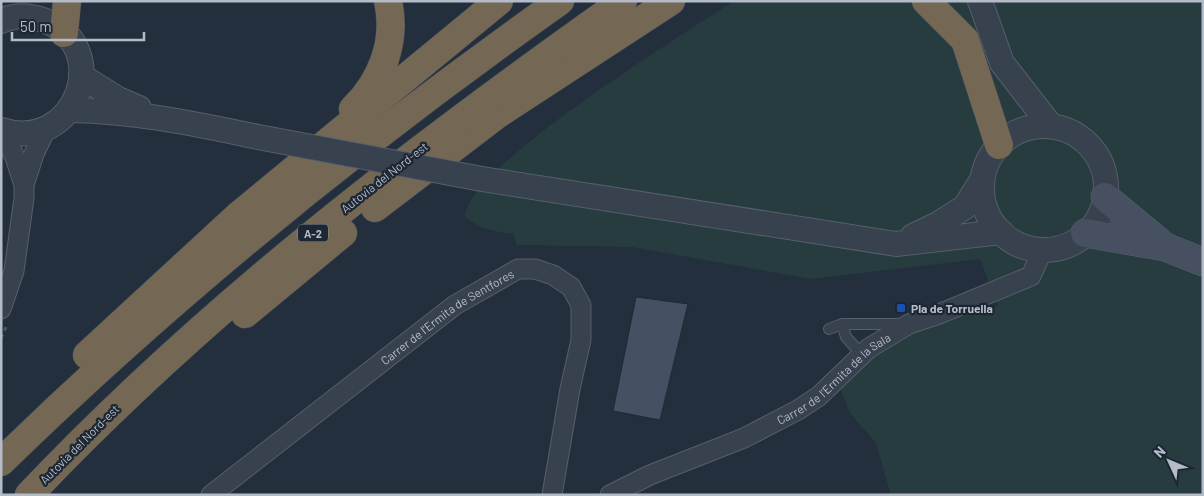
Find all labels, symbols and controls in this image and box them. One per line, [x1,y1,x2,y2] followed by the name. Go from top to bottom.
[12,10,145,42] scale bar
[20,17,52,35] text: 50 m
[338,139,430,215] street label: Autovia del Nord-est
[298,224,328,242] road number: A-2
[378,266,516,367] street label: Carrer de l'Ermita de Sentfores
[911,301,993,315] place label: Pla de Torruella
[895,302,907,314] marker: Pla de Torruella
[774,330,893,427] street label: Carrer de l'Ermita de la Sala
[36,401,122,487] street label: Autovia del Nord-est
[1144,436,1194,486] north arrow
[1150,442,1169,461] text: N

